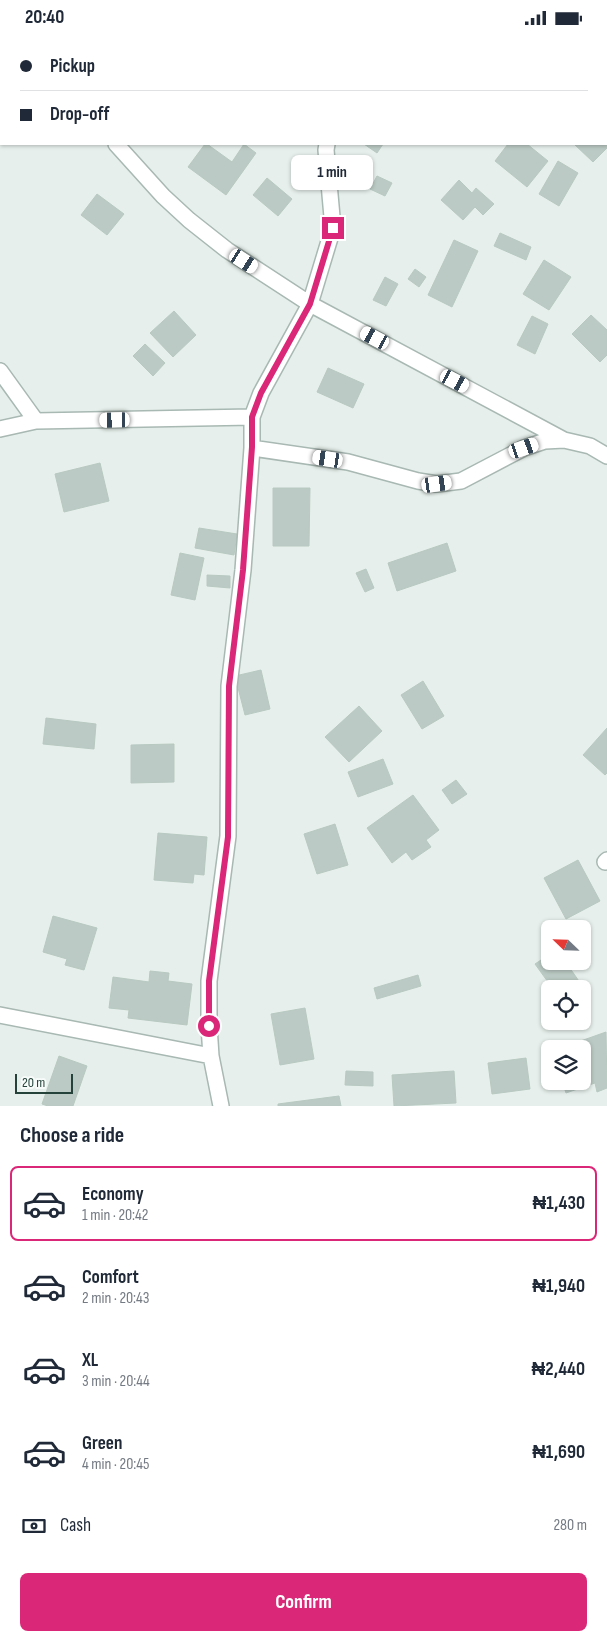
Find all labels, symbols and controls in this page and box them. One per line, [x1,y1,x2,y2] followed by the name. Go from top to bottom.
[25,6,64,29] text: 20:40
[50,55,95,78] text: Pickup
[50,103,110,126] text: Drop-off
[292,155,374,191] callout: 1 min
[317,163,347,182] text: 1 min
[322,217,344,239] route end
[227,247,260,275] car
[358,324,391,352] car
[438,367,471,395] car
[99,412,130,428] car
[507,436,540,460] car
[312,449,343,469] car
[421,474,452,494] car
[541,920,591,970] north arrow
[541,920,591,1090] map controls
[541,980,591,1030] button: locate
[198,1015,220,1037] route start
[541,1040,591,1090] button: layers
[15,1071,72,1094] scale bar
[22,1074,45,1091] text: 20 m
[20,1122,124,1149] text: Choose a ride
[22,1181,67,1226] icon: car
[82,1183,144,1206] text: Economy
[532,1192,585,1215] text: ₦1,430
[82,1206,148,1225] text: 1 min · 20:42
[22,1264,67,1309] icon: car
[82,1266,139,1289] text: Comfort
[532,1275,585,1298] text: ₦1,940
[82,1289,150,1308] text: 2 min · 20:43
[22,1347,67,1392] icon: car
[82,1349,98,1372] text: XL
[532,1358,585,1381] text: ₦2,440
[82,1372,150,1391] text: 3 min · 20:44
[22,1430,67,1475] icon: car
[82,1432,122,1455] text: Green
[532,1441,585,1464] text: ₦1,690
[82,1455,149,1474] text: 4 min · 20:45
[20,1512,48,1540] icon: cash
[60,1514,91,1537] text: Cash
[553,1516,587,1535] text: 280 m
[20,1573,587,1631] button: Confirm

